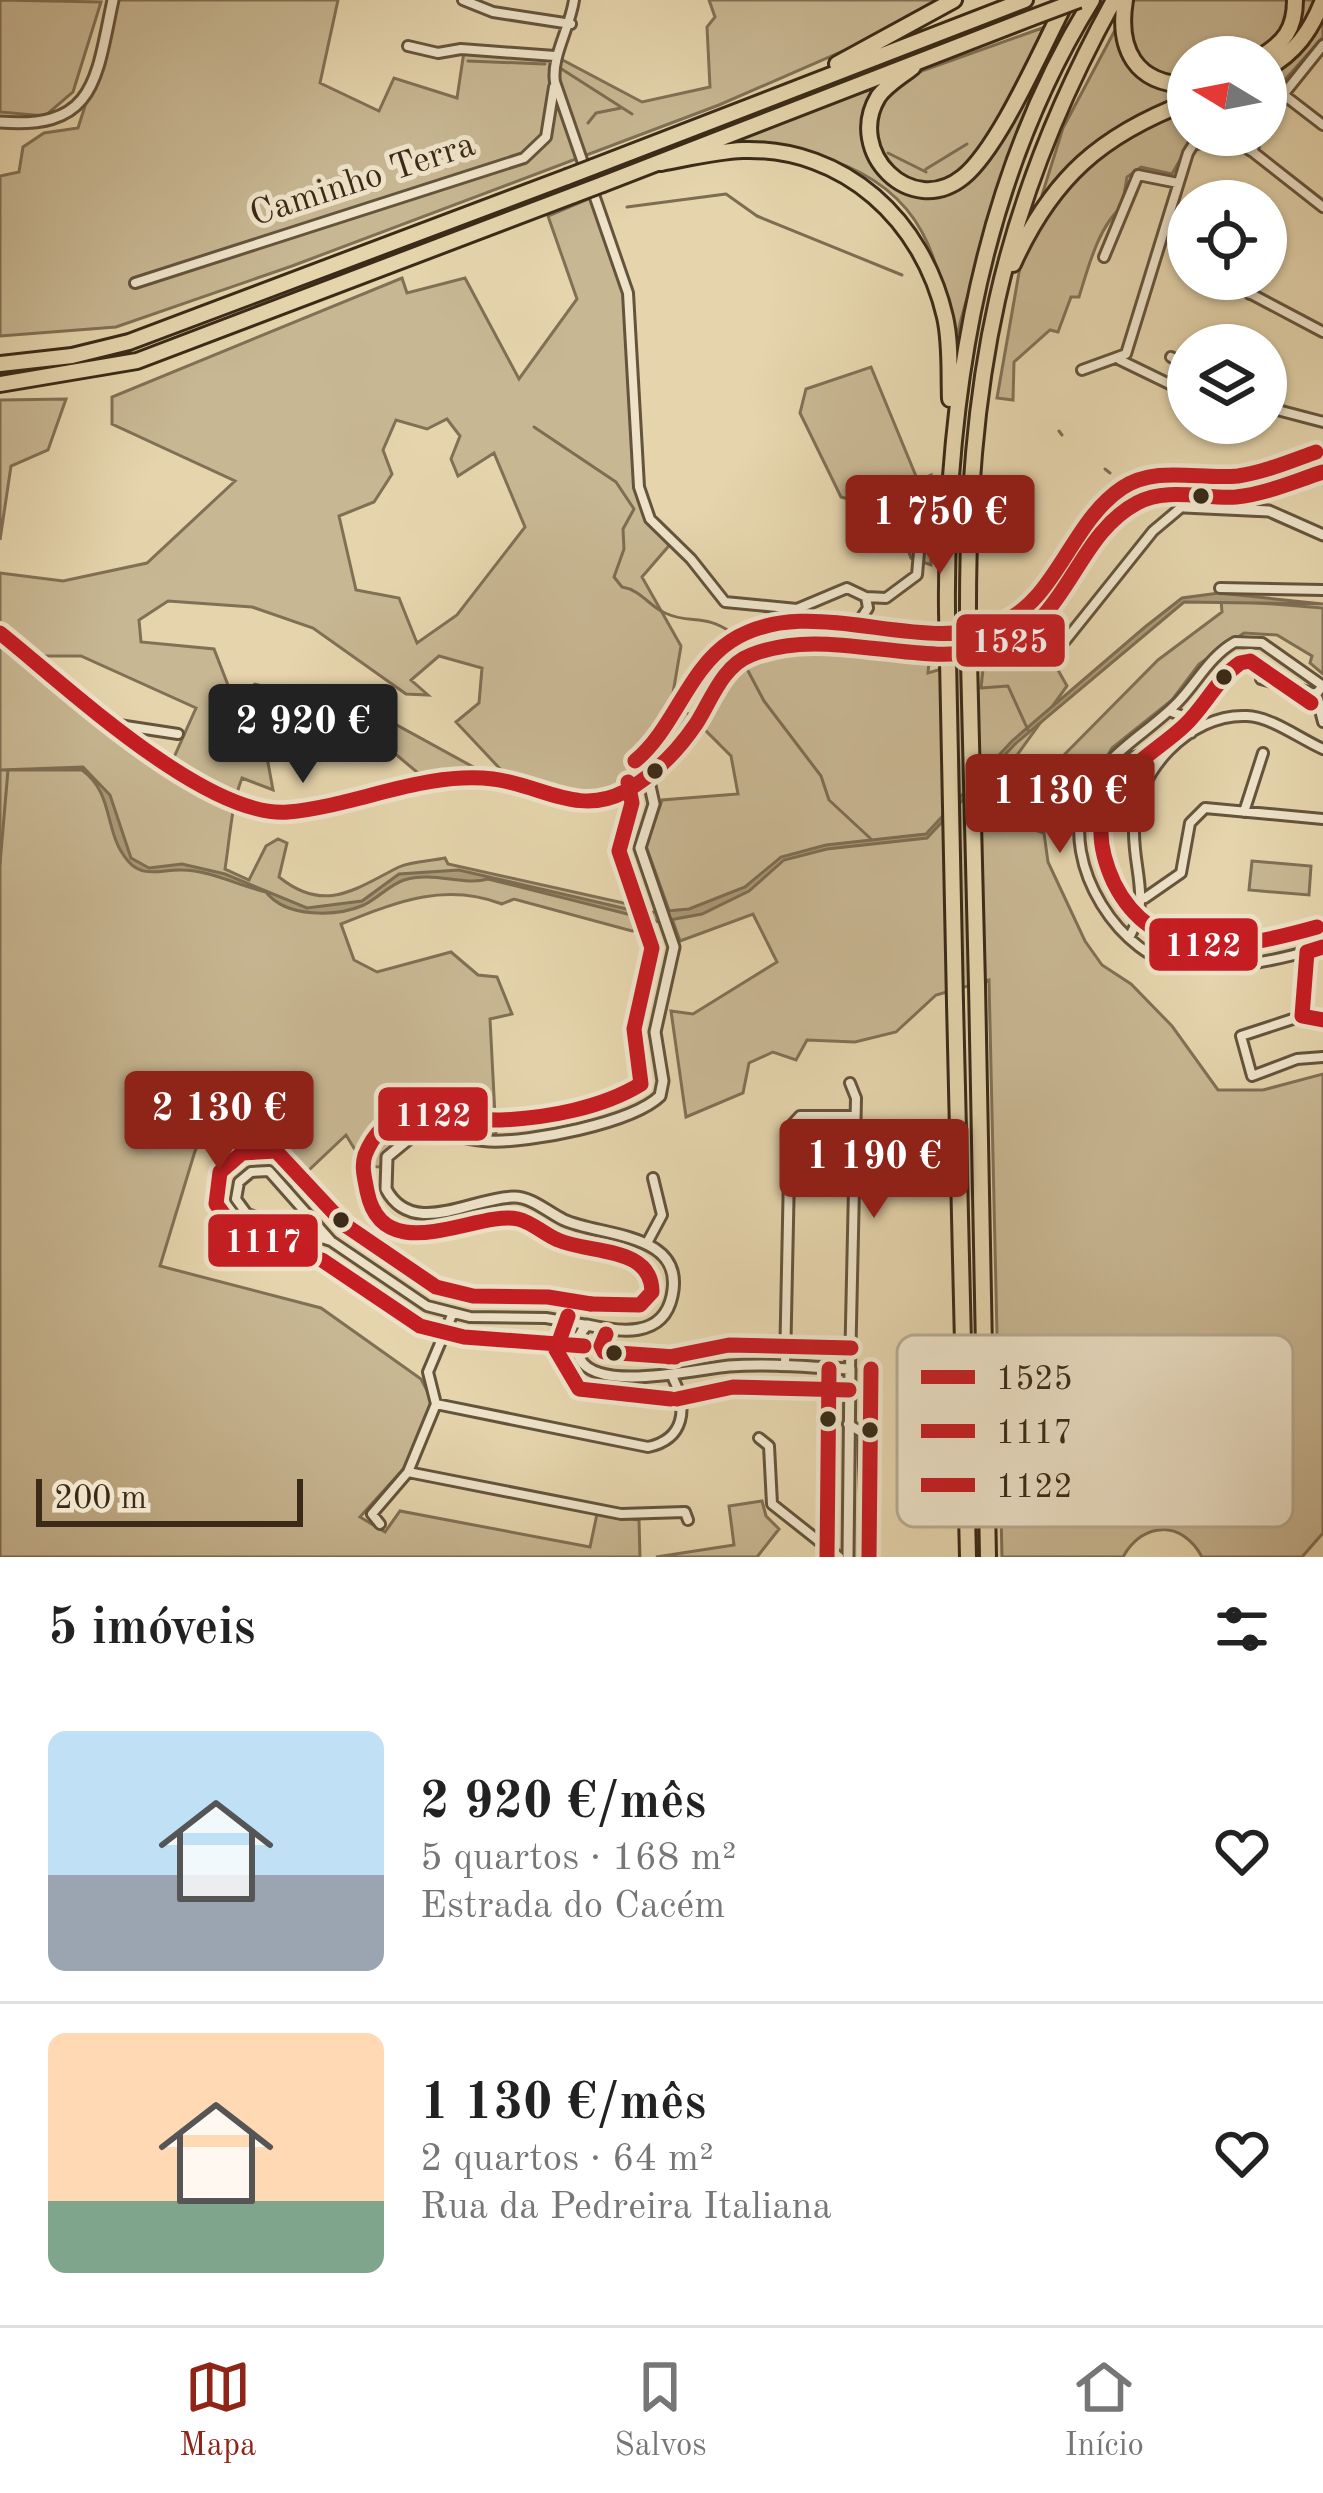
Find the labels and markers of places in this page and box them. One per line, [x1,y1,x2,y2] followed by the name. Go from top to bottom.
[829,475,1051,577] pin: 1 750 €
[1190,485,1212,507] unlabelled marker
[1213,666,1235,688] unlabelled marker
[192,684,414,786] pin: 2 920 €
[949,754,1171,856] pin: 1 130 €
[644,760,666,782] unlabelled marker
[108,1071,330,1173] pin: 2 130 €
[763,1119,985,1221] pin: 1 190 €
[330,1209,352,1231] unlabelled marker
[603,1342,625,1364] unlabelled marker
[817,1408,839,1430] unlabelled marker
[859,1419,881,1441] unlabelled marker

